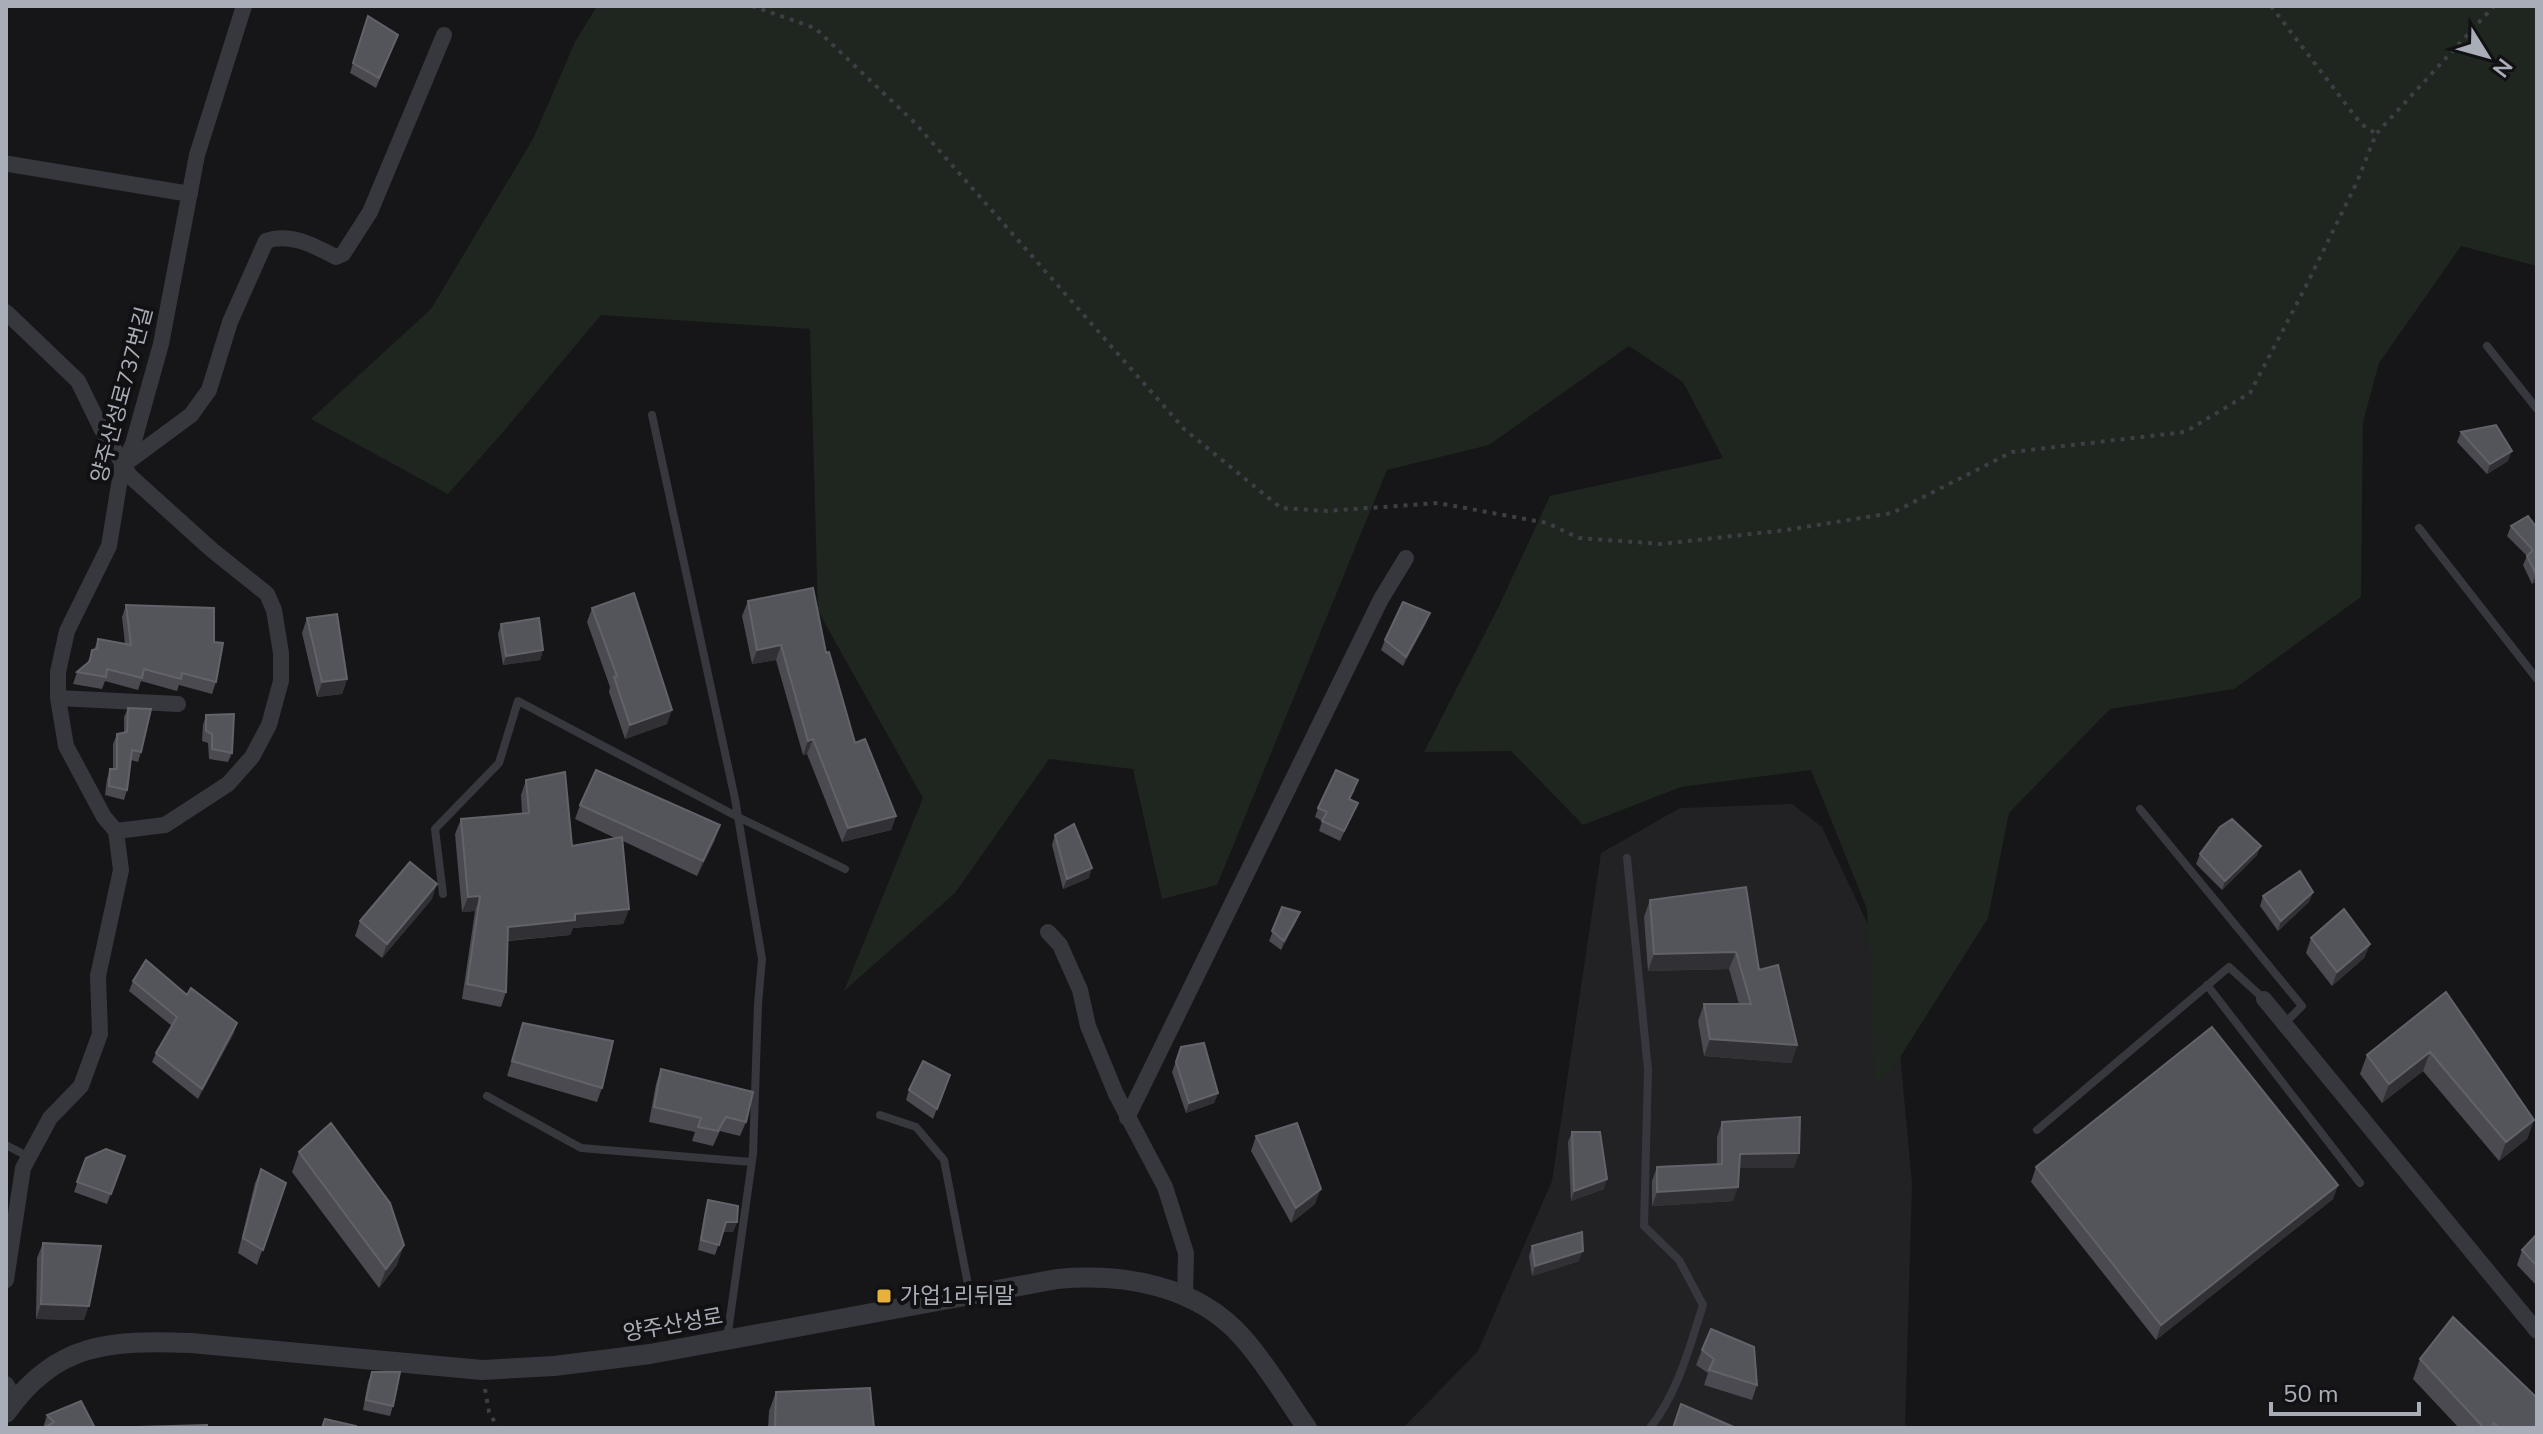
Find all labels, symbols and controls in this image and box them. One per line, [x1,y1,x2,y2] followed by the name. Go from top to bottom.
[2447,16,2527,96] north arrow
[2485,52,2519,83] text: N
[84,304,160,486] street label: 양주산성로737번길
[900,1281,1014,1311] place label: 가업1리뒤말
[875,1287,893,1305] marker: 가업1리뒤말
[621,1301,725,1349] street label: 양주산성로
[2271,1366,2419,1416] scale bar
[2283,1378,2339,1410] text: 50 m

